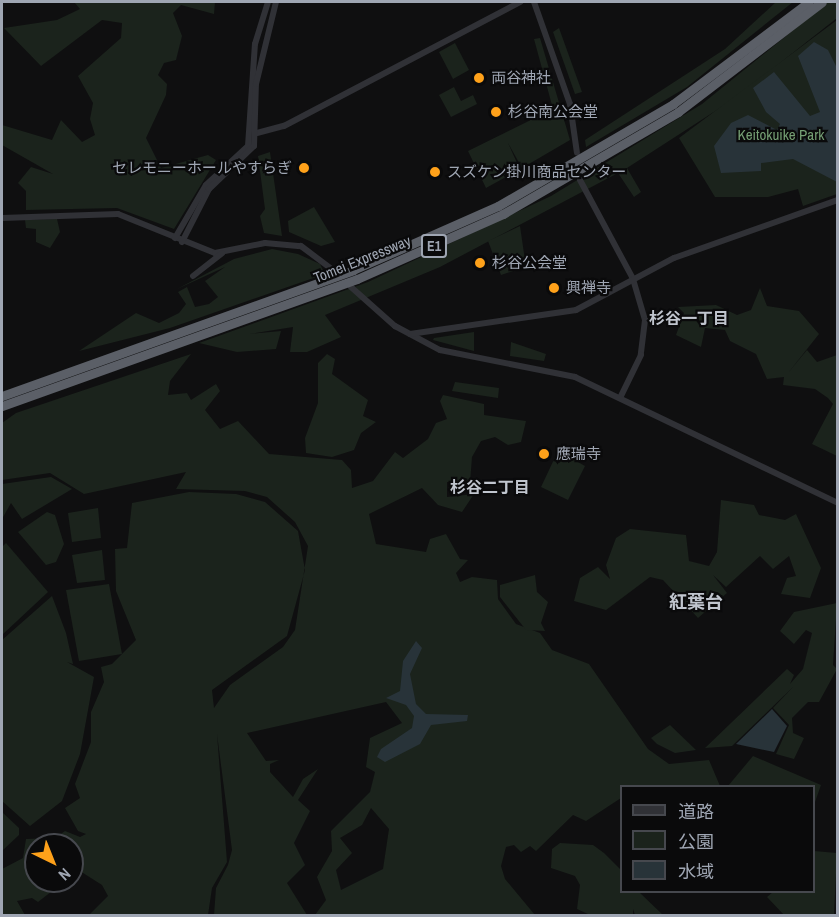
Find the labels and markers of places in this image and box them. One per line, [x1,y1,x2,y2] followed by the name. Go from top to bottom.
[491,69,551,87] place label: 両谷神社
[472,71,486,85] marker: 両谷神社
[508,103,598,121] place label: 杉谷南公会堂
[489,105,503,119] marker: 杉谷南公会堂
[112,159,292,177] place label: セレモニーホールやすらぎ
[297,161,311,175] marker: セレモニーホールやすらぎ
[447,163,627,181] place label: スズケン掛川商品センター
[428,165,442,179] marker: スズケン掛川商品センター
[492,254,567,272] place label: 杉谷公会堂
[473,256,487,270] marker: 杉谷公会堂
[566,279,611,297] place label: 興禅寺
[547,281,561,295] marker: 興禅寺
[556,445,601,463] place label: 應瑞寺
[537,447,551,461] marker: 應瑞寺

